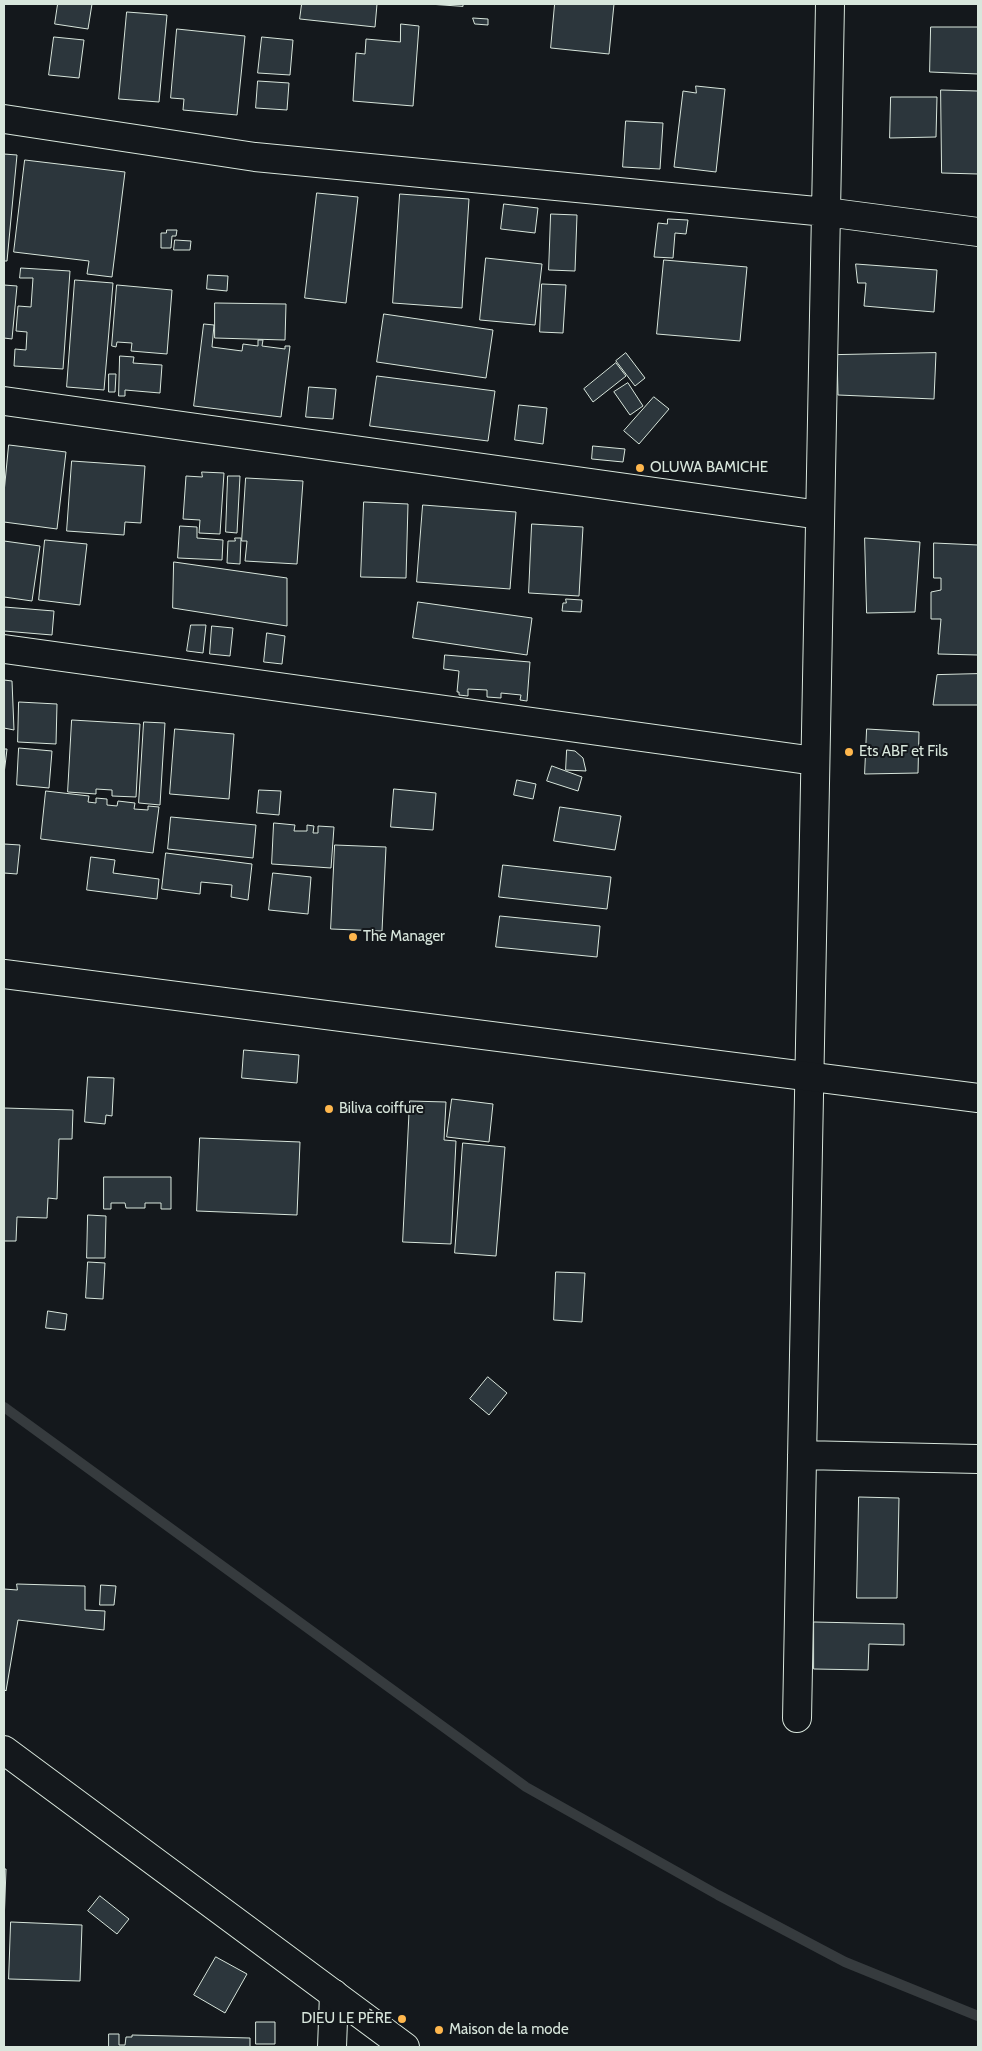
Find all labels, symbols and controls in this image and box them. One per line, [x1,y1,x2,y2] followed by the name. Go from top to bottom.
[650,459,768,477] place label: OLUWA BAMICHE
[634,462,646,474] marker: OLUWA BAMICHE
[859,743,948,761] place label: Ets ABF et Fils
[843,746,855,758] marker: Ets ABF et Fils
[363,928,445,946] place label: The Manager
[347,931,359,943] marker: The Manager
[339,1100,424,1118] place label: Biliva coiffure
[323,1103,335,1115] marker: Biliva coiffure
[301,2010,392,2028] place label: DIEU LE PÈRE
[396,2013,408,2025] marker: DIEU LE PÈRE
[449,2021,569,2039] place label: Maison de la mode
[433,2024,445,2036] marker: Maison de la mode

